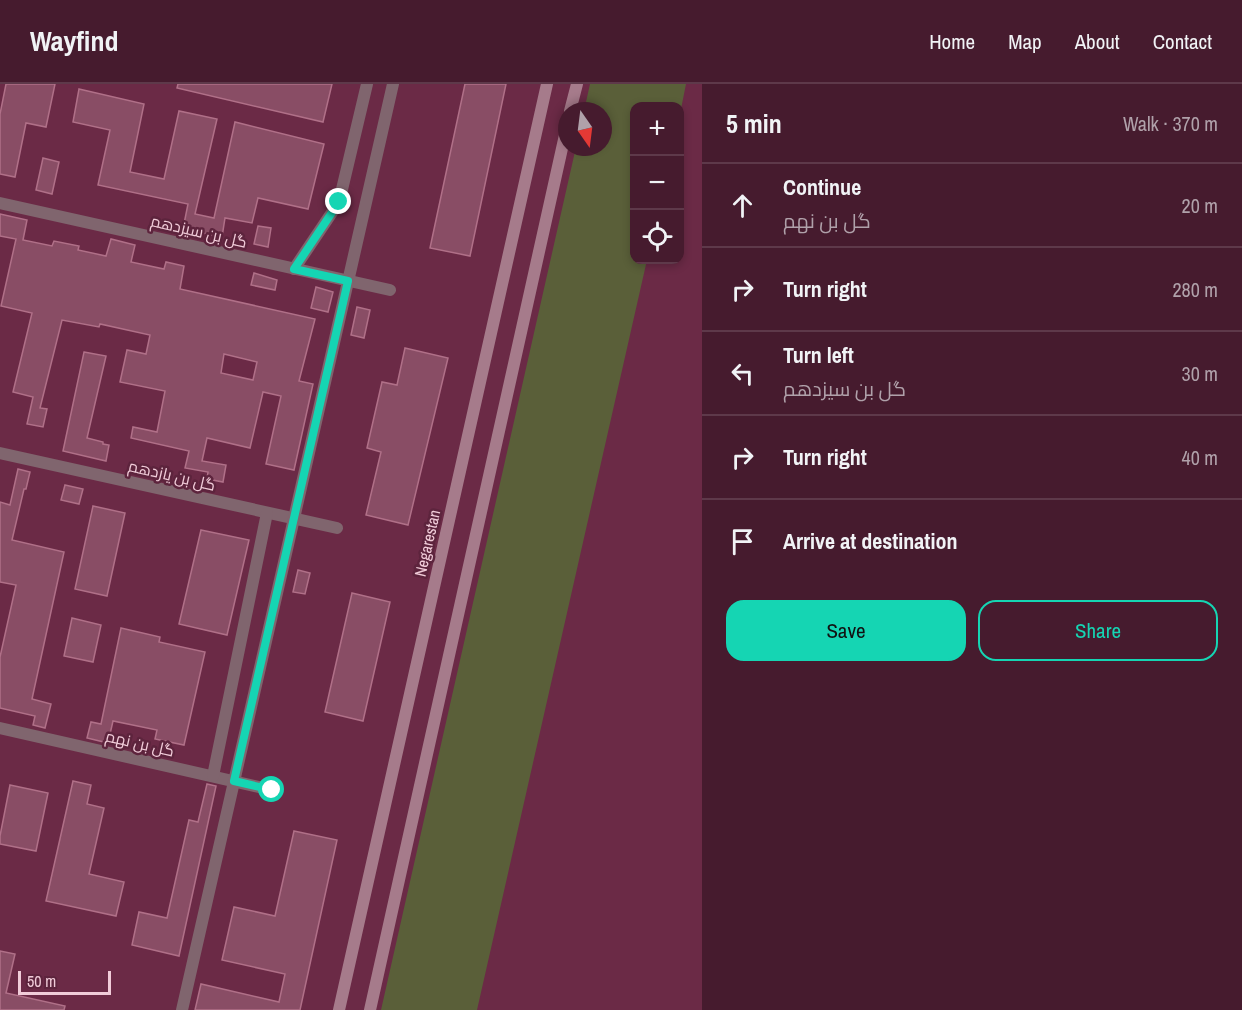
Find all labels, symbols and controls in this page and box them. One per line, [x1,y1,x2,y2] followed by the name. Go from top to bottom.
[30,22,118,60] text: Wayfind
[929,27,975,56] text: Home
[1008,27,1042,56] text: Map
[1075,27,1120,56] text: About
[1153,27,1212,56] text: Contact
[558,102,612,156] north arrow
[630,102,684,264] map controls
[630,102,684,156] button: +
[726,106,782,141] text: 5 min
[1123,110,1218,137] text: Walk · 370 m
[630,156,684,210] button: −
[783,172,861,202] text: Continue
[325,188,351,214] route end
[726,189,759,222] icon: ahead
[1182,192,1218,219] text: 20 m
[783,207,871,234] text: گل بن نهم
[148,209,249,254] street label: گل بن سیزدهم
[630,210,684,264] button: locate
[726,273,759,306] icon: right
[783,274,867,304] text: Turn right
[1172,276,1218,303] text: 280 m
[783,340,854,370] text: Turn left
[726,357,759,390] icon: left
[1182,360,1218,387] text: 30 m
[783,375,906,402] text: گل بن سیزدهم
[726,441,759,474] icon: right
[783,442,867,472] text: Turn right
[1182,444,1218,471] text: 40 m
[126,454,218,497] street label: گل بن یازدهم
[409,507,445,579] street label: Negarestan
[726,525,759,558] icon: arrive
[783,526,957,556] text: Arrive at destination
[726,600,966,661] button: Save
[978,600,1218,661] button: Share
[103,724,177,763] street label: گل بن نهم
[258,776,284,802] route start
[18,968,111,996] scale bar
[27,970,56,992] text: 50 m

